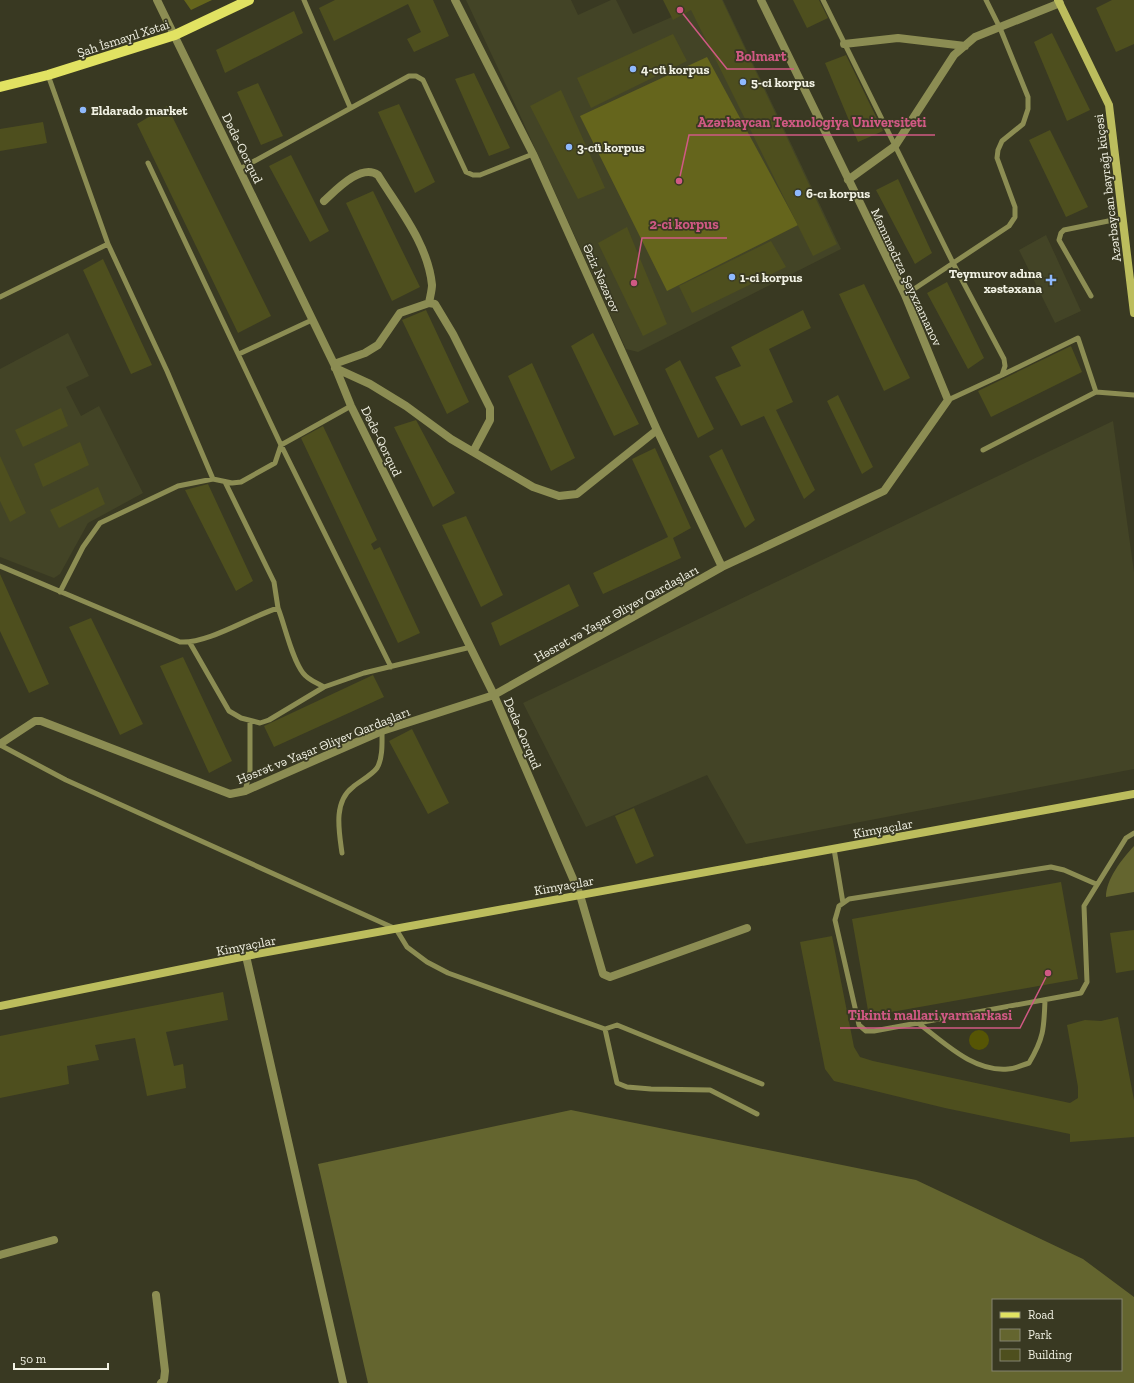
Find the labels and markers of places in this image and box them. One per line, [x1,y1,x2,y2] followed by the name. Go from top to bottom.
[727,43,794,69] callout: Bolmart
[641,62,709,77] place label: 4-cü korpus
[628,64,638,74] marker: 4-cü korpus
[751,75,815,90] place label: 5-ci korpus
[738,77,748,87] marker: 5-ci korpus
[91,103,188,118] place label: Eldarado market
[78,105,88,115] marker: Eldarado market
[689,109,935,135] callout: Azərbaycan Texnologiya Universiteti
[577,140,645,155] place label: 3-cü korpus
[564,142,574,152] marker: 3-cü korpus
[806,186,870,201] place label: 6-cı korpus
[793,188,803,198] marker: 6-cı korpus
[642,212,727,238] callout: 2-ci korpus
[949,266,1042,296] place label: Teymurov adına xəstəxana
[740,270,803,285] place label: 1-ci korpus
[727,272,737,282] marker: 1-ci korpus
[1045,274,1057,286] marker: Teymurov adına xəstəxana
[840,1002,1020,1028] callout: Tikinti mallari yarmarkasi

